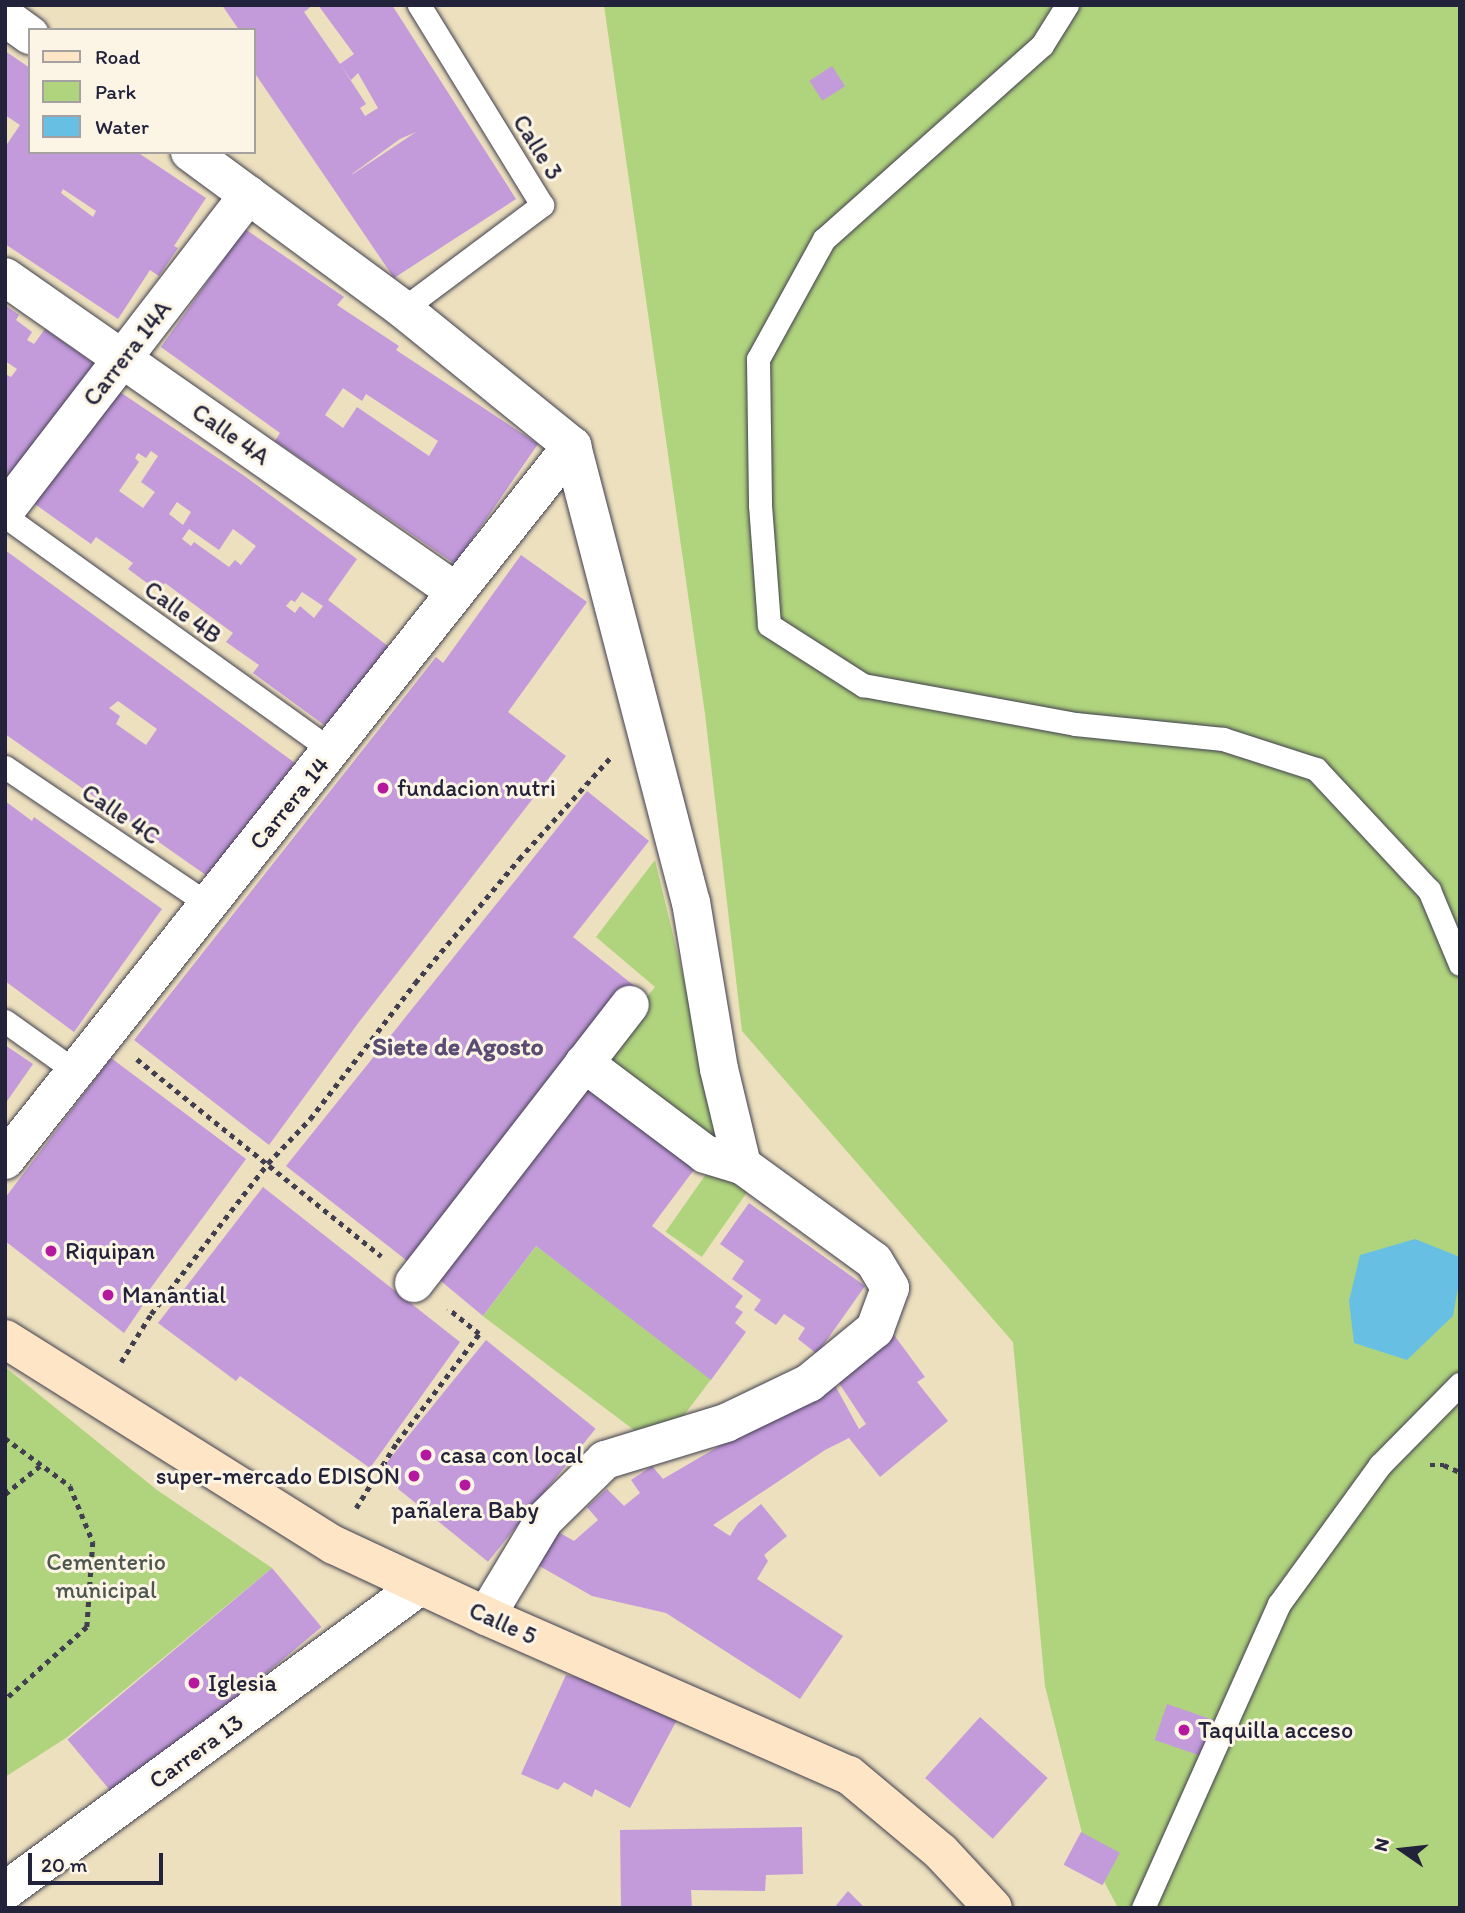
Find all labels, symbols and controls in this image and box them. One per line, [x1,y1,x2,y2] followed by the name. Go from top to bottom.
[28,28,256,154] legend
[95,44,140,69] text: Road
[95,79,136,104] text: Park
[507,109,569,185] street label: Calle 3
[95,114,149,139] text: Water
[77,294,177,412] street label: Carrera 14A
[187,397,275,471] street label: Calle 4A
[139,574,227,650] street label: Calle 4B
[243,751,335,855] street label: Carrera 14
[397,774,556,802] place label: fundacion nutri
[76,777,166,851] street label: Calle 4C
[375,780,391,796] marker: fundacion nutri
[372,1031,544,1063] district label: Siete de Agosto
[65,1237,155,1265] place label: Riquipan
[43,1243,59,1259] marker: Riquipan
[122,1281,226,1309] place label: Manantial
[100,1287,116,1303] marker: Manantial
[440,1441,582,1469] place label: casa con local
[418,1447,434,1463] marker: casa con local
[156,1462,400,1490] place label: super-mercado EDISON
[406,1468,422,1484] marker: super-mercado EDISON
[457,1477,473,1493] marker: pañalera Baby
[391,1496,539,1524] place label: pañalera Baby
[46,1548,166,1604] park label: Cementerio municipal
[465,1595,541,1651] street label: Calle 5
[208,1669,277,1697] place label: Iglesia
[186,1675,202,1691] marker: Iglesia
[143,1707,249,1795] street label: Carrera 13
[1198,1716,1354,1744] place label: Taquilla acceso
[1176,1722,1192,1738] marker: Taquilla acceso
[1367,1815,1437,1885] north arrow
[1368,1836,1394,1854] text: N
[32,1840,166,1884] scale bar
[41,1852,87,1877] text: 20 m

